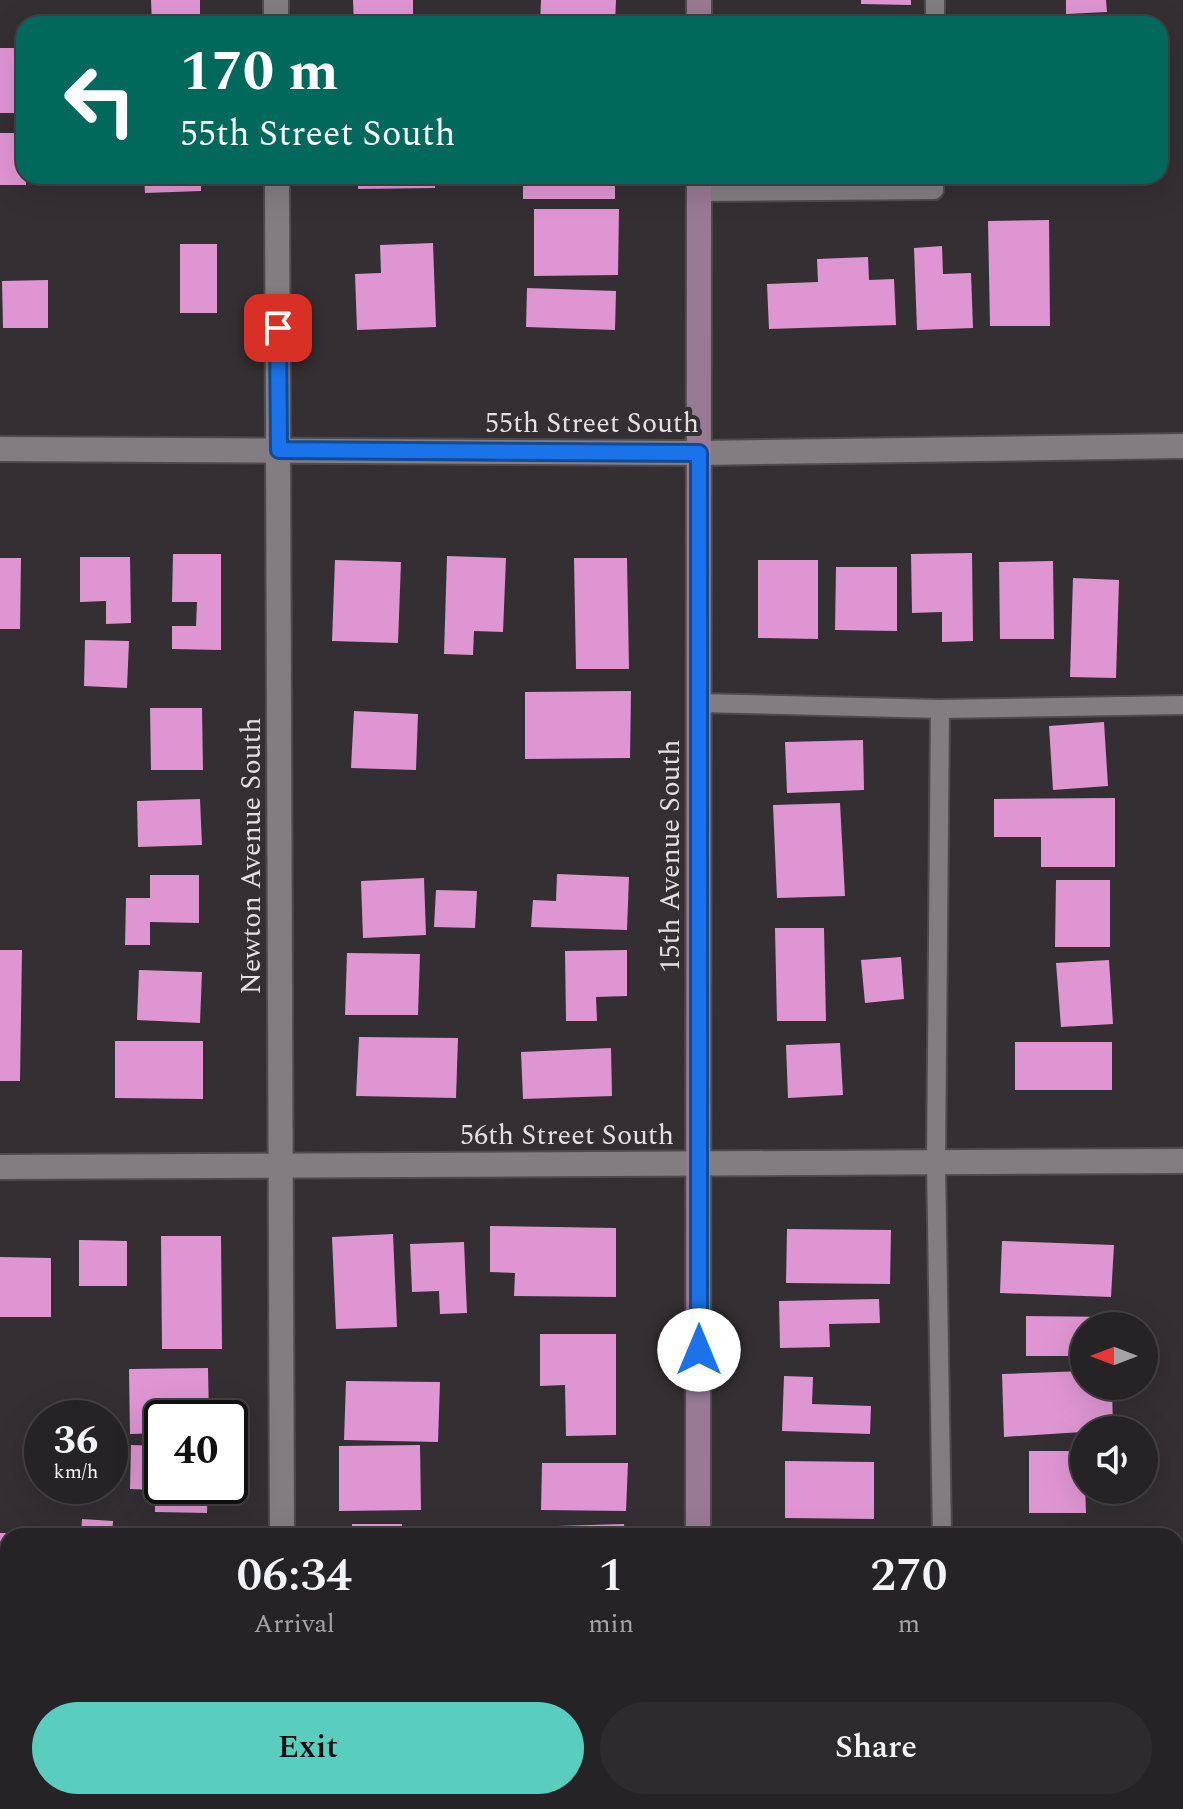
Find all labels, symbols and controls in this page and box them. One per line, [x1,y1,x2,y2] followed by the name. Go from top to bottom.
[180,30,339,115] text: 170 m
[48,48,152,152] icon: left
[180,107,455,162] text: 55th Street South
[244,294,312,362] pin
[256,306,300,350] icon: arrive
[485,402,699,445] street label: 55th Street South
[230,717,273,995] street label: Newton Avenue South
[649,739,692,973] street label: 15th Avenue South
[460,1114,674,1157] street label: 56th Street South
[657,1308,741,1392] position arrow
[1070,1312,1158,1400] north arrow
[1070,1312,1158,1504] map controls
[144,1400,248,1504] speed limit sign: 40
[54,1411,98,1472] text: 36
[1070,1416,1158,1504] button: sound
[54,1457,99,1487] text: km/h
[236,1539,352,1612] text: 06:34
[598,1539,624,1612] text: 1
[870,1539,948,1612] text: 270
[254,1604,335,1644] text: Arrival
[588,1604,634,1644] text: min
[898,1604,920,1644] text: m
[32,1702,584,1794] button: Exit
[600,1702,1152,1794] button: Share

